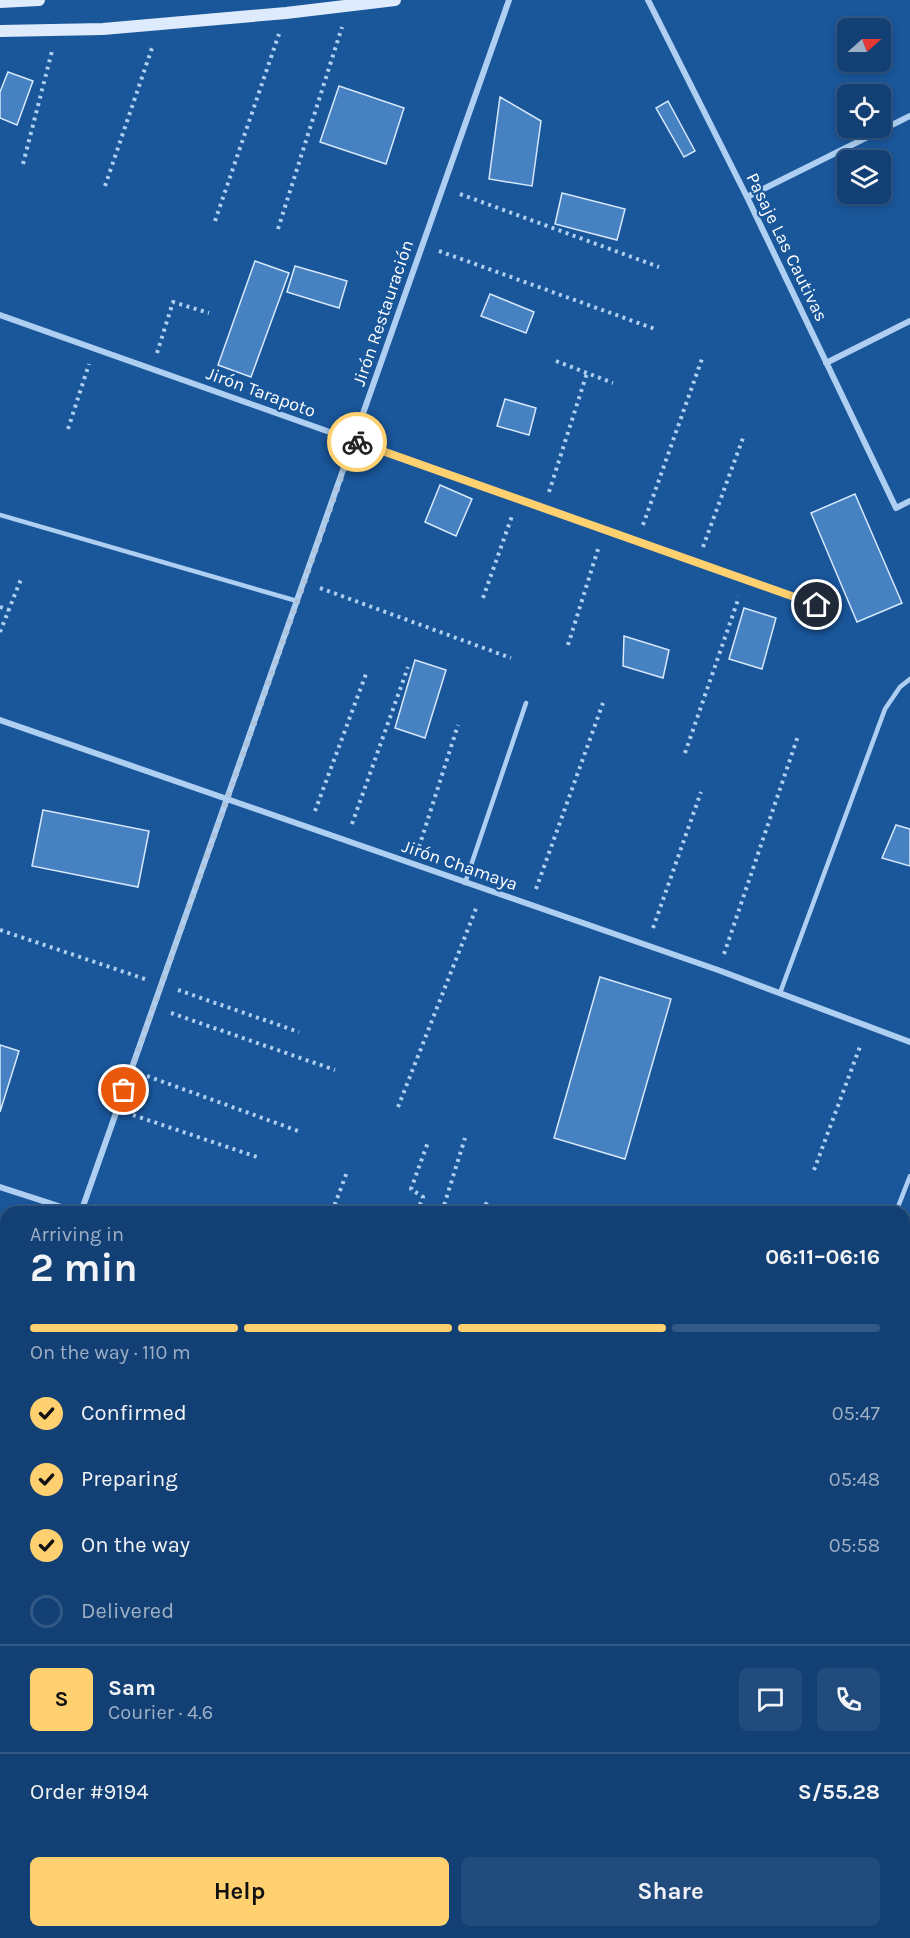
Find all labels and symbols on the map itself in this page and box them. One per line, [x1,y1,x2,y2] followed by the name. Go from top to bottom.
[837,18,891,72] north arrow
[741,169,833,325] street label: Pasaje Las Cautivas
[348,237,418,389] street label: Jirón Restauración
[203,362,319,422] street label: Jirón Tarapoto
[327,412,387,472] courier
[791,579,842,630] pin
[399,835,521,895] street label: Jirón Chamaya
[98,1064,149,1115] pin

